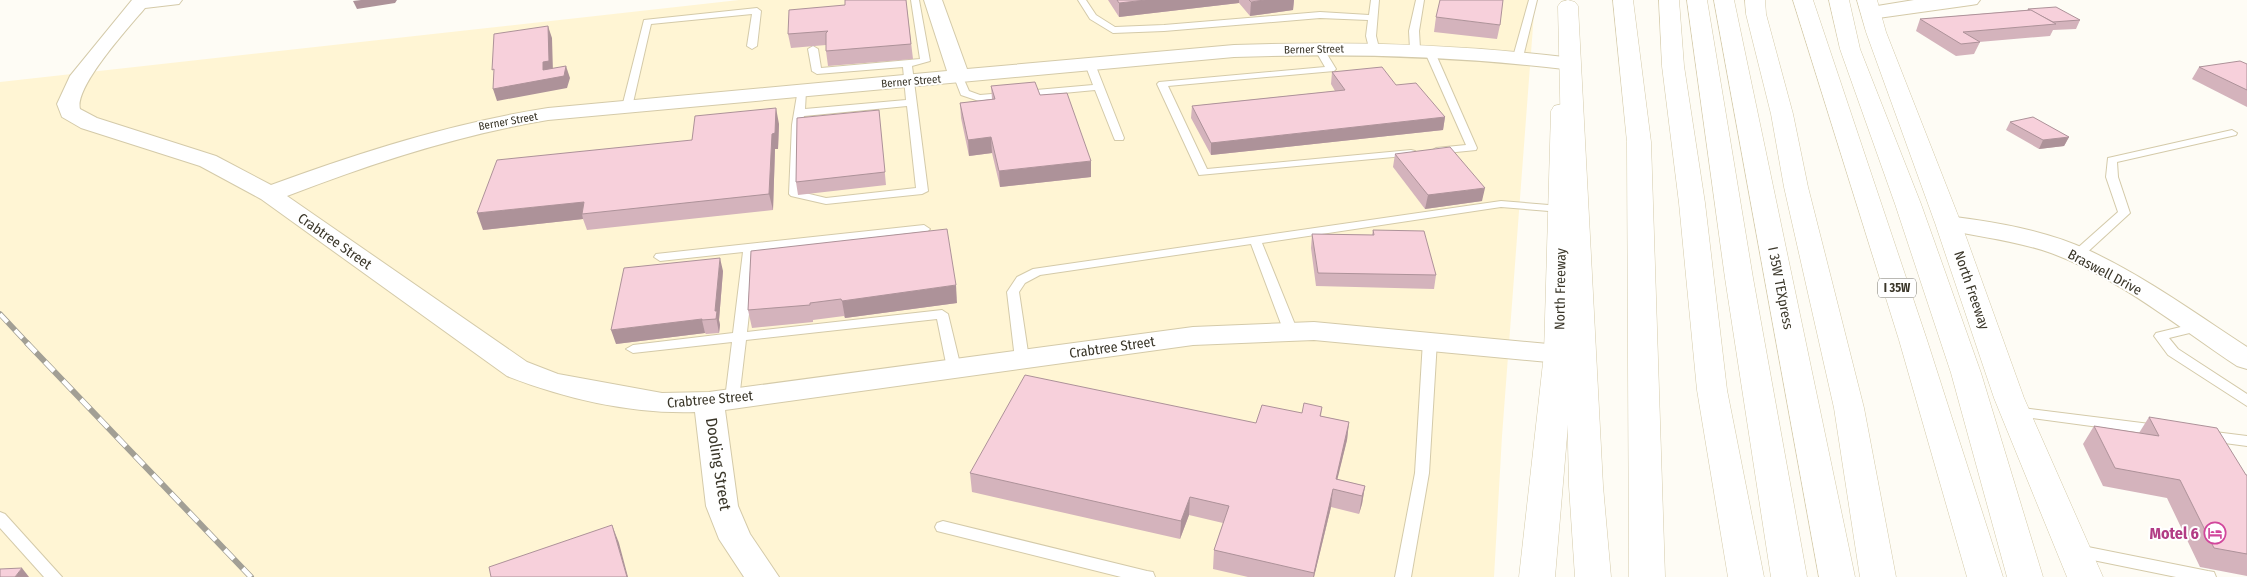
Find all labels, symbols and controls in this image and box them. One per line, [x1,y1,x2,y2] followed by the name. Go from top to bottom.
[1284,42,1345,57] street label: Berner Street
[881,72,942,91] street label: Berner Street
[477,110,539,133] street label: Berner Street
[294,210,375,273] street label: Crabtree Street
[1764,245,1797,331] street label: I 35W TEXpress
[2065,246,2145,299] street label: Braswell Drive
[1551,247,1570,330] street label: North Freeway
[1950,249,1993,332] street label: North Freeway
[1878,278,1916,298] road number: I 35W
[1068,333,1156,362] street label: Crabtree Street
[666,387,754,412] street label: Crabtree Street
[702,416,735,512] street label: Dooling Street
[2203,521,2227,545] hotel icon: Motel 6
[2149,524,2199,543] place label: Motel 6

